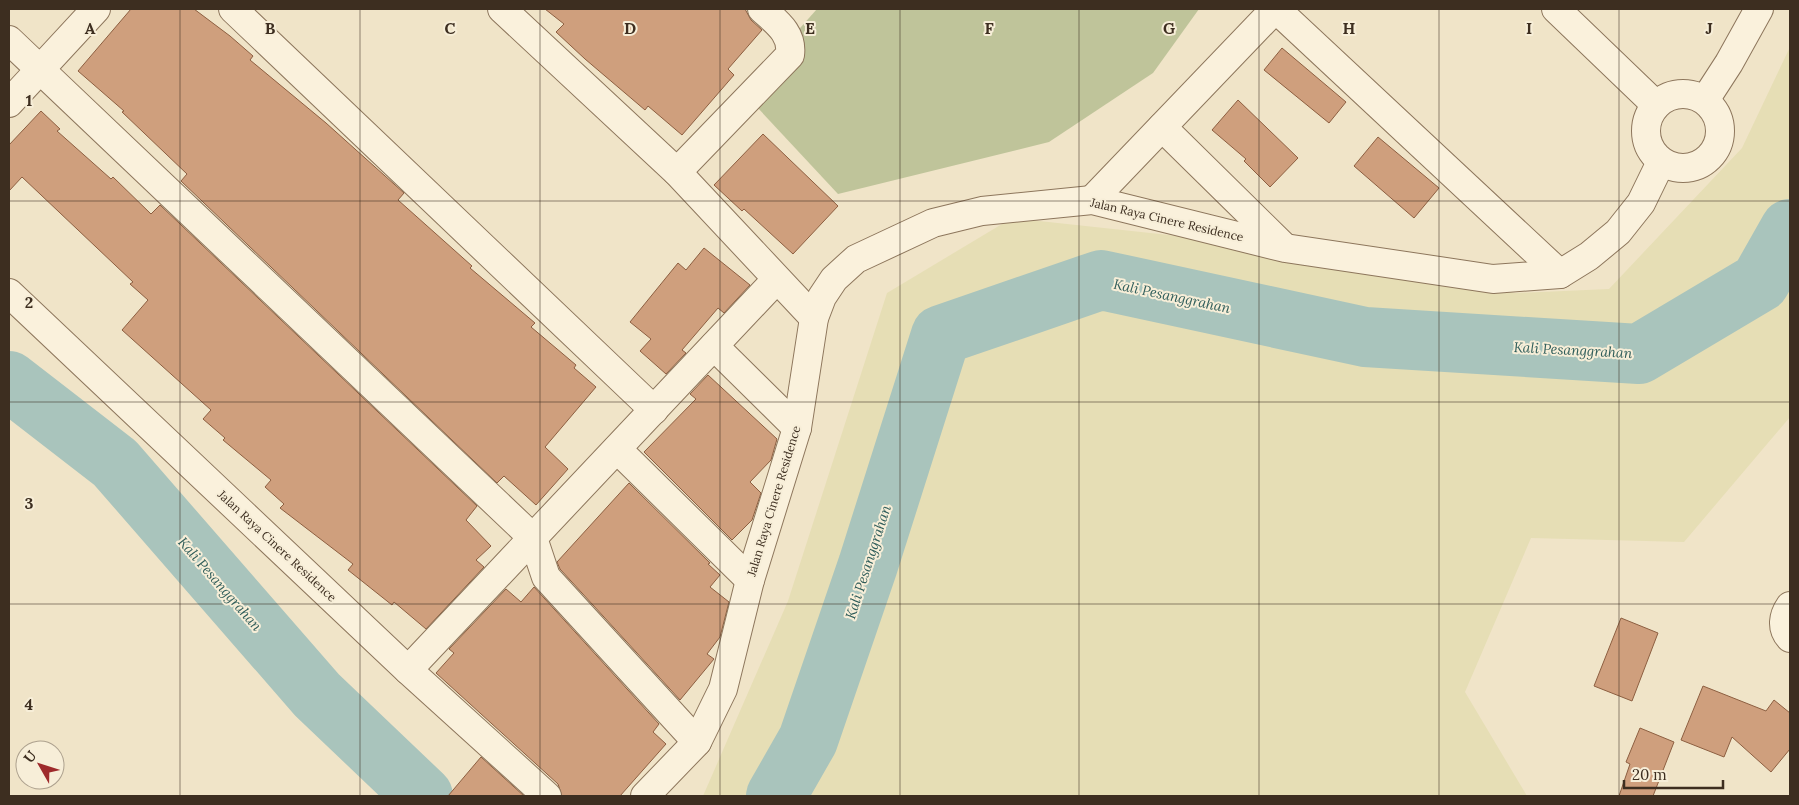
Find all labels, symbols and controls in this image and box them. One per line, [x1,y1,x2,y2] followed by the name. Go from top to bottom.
[85,18,96,38] text: A
[265,18,276,38] text: B
[444,18,456,38] text: C
[624,18,636,38] text: D
[805,18,815,38] text: E
[984,18,994,38] text: F
[1163,18,1175,38] text: G
[1343,18,1356,38] text: H
[1526,18,1532,38] text: I
[1705,18,1713,38] text: J
[26,90,32,110] text: 1
[1088,194,1246,245] street label: Jalan Raya Cinere Residence
[1112,275,1232,317] water label: Kali Pesanggrahan
[25,292,33,312] text: 2
[1513,338,1633,362] water label: Kali Pesanggrahan
[743,423,804,579] street label: Jalan Raya Cinere Residence
[214,486,340,605] street label: Jalan Raya Cinere Residence
[25,493,34,513] text: 3
[841,502,895,621] water label: Kali Pesanggrahan
[174,533,266,635] water label: Kali Pesanggrahan
[25,694,34,714] text: 4
[15,740,65,790] north arrow
[20,747,40,767] text: U
[1624,758,1723,790] scale bar
[1632,765,1667,784] text: 20 m

